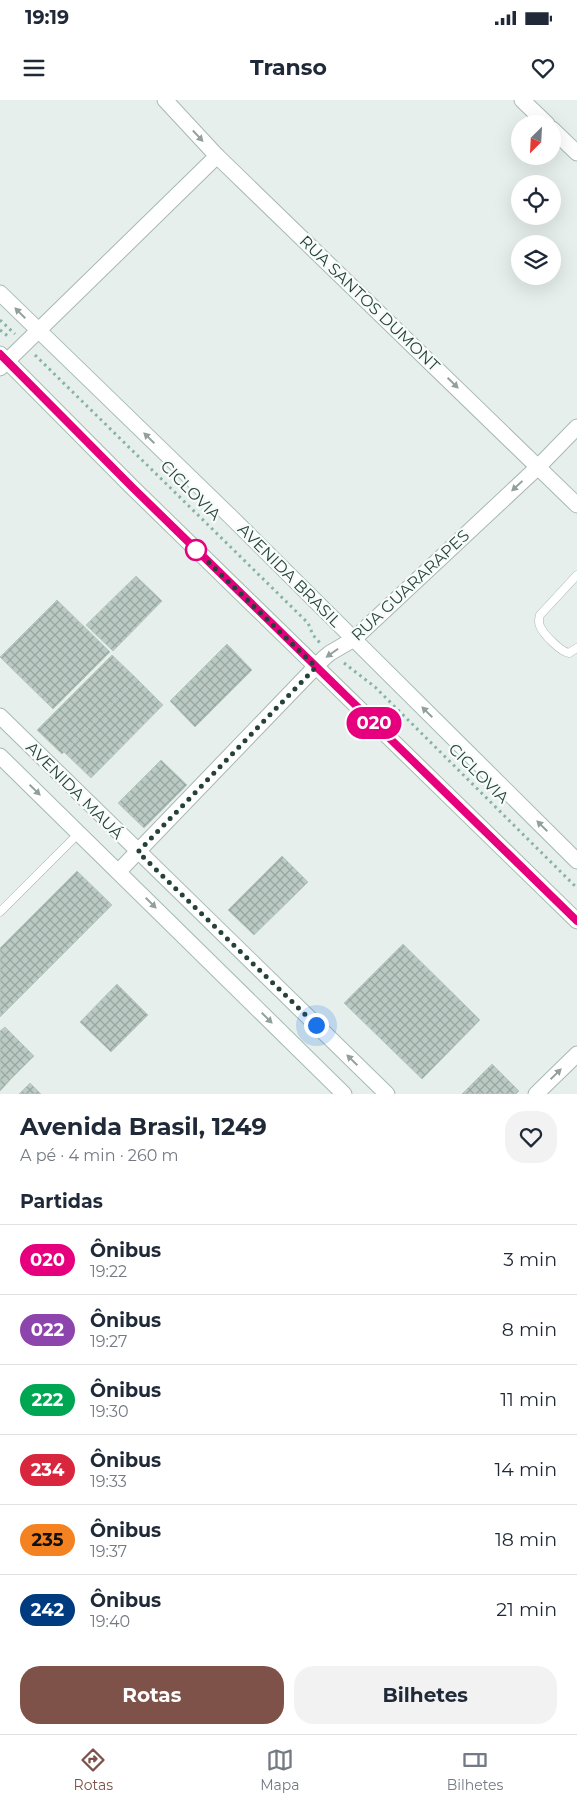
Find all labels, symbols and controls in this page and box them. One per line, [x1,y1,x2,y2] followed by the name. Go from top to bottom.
[25,6,69,29] text: 19:19
[20,54,48,82] icon: menu
[250,54,327,81] text: Transo
[529,54,557,82] icon: heart
[511,115,561,165] north arrow
[511,115,561,285] map controls
[192,129,204,141] one-way arrow
[511,175,561,225] button: locate
[296,231,444,376] street label: RUA SANTOS DUMONT
[511,235,561,285] button: layers
[14,307,26,319] one-way arrow
[447,377,459,389] one-way arrow
[144,432,156,444] one-way arrow
[157,456,225,525] street label: CICLOVIA
[512,480,524,492] one-way arrow
[234,520,346,631] street label: AVENIDA BRASIL
[348,526,473,645] street label: RUA GUARARAPES
[185,539,207,561] unlabelled marker
[325,648,339,658] one-way arrow
[421,706,433,718] one-way arrow
[345,707,403,739] line badge: 020
[357,712,392,734] text: 020
[22,738,128,843] street label: AVENIDA MAUÁ
[445,739,513,808] street label: CICLOVIA
[29,784,41,796] one-way arrow
[537,820,549,832] one-way arrow
[145,897,157,909] one-way arrow
[260,1011,272,1023] one-way arrow
[304,1013,329,1038] your location
[347,1054,359,1066] one-way arrow
[550,1068,562,1080] one-way arrow
[505,1111,557,1163] button: heart
[20,1112,267,1141] text: Avenida Brasil, 1249
[20,1146,178,1165] text: A pé · 4 min · 260 m
[20,1190,103,1213] text: Partidas
[90,1239,161,1262] text: Ônibus
[503,1248,557,1271] text: 3 min
[30,1249,65,1271] text: 020
[90,1262,127,1281] text: 19:22
[90,1309,161,1332] text: Ônibus
[502,1318,557,1341] text: 8 min
[31,1319,64,1341] text: 022
[90,1332,127,1351] text: 19:27
[90,1379,161,1402] text: Ônibus
[500,1388,557,1411] text: 11 min
[32,1389,63,1411] text: 222
[90,1402,129,1421] text: 19:30
[90,1449,161,1472] text: Ônibus
[494,1458,557,1481] text: 14 min
[31,1459,64,1481] text: 234
[90,1472,127,1491] text: 19:33
[90,1519,161,1542] text: Ônibus
[495,1528,557,1551] text: 18 min
[32,1529,63,1551] text: 235
[90,1542,127,1561] text: 19:37
[90,1589,161,1612] text: Ônibus
[496,1598,557,1621] text: 21 min
[31,1599,64,1621] text: 242
[90,1612,130,1631] text: 19:40
[20,1666,284,1724] button: Rotas
[294,1666,557,1724] button: Bilhetes
[74,1746,113,1794] tab: Rotas
[260,1746,300,1794] tab: Mapa
[447,1746,503,1794] tab: Bilhetes

